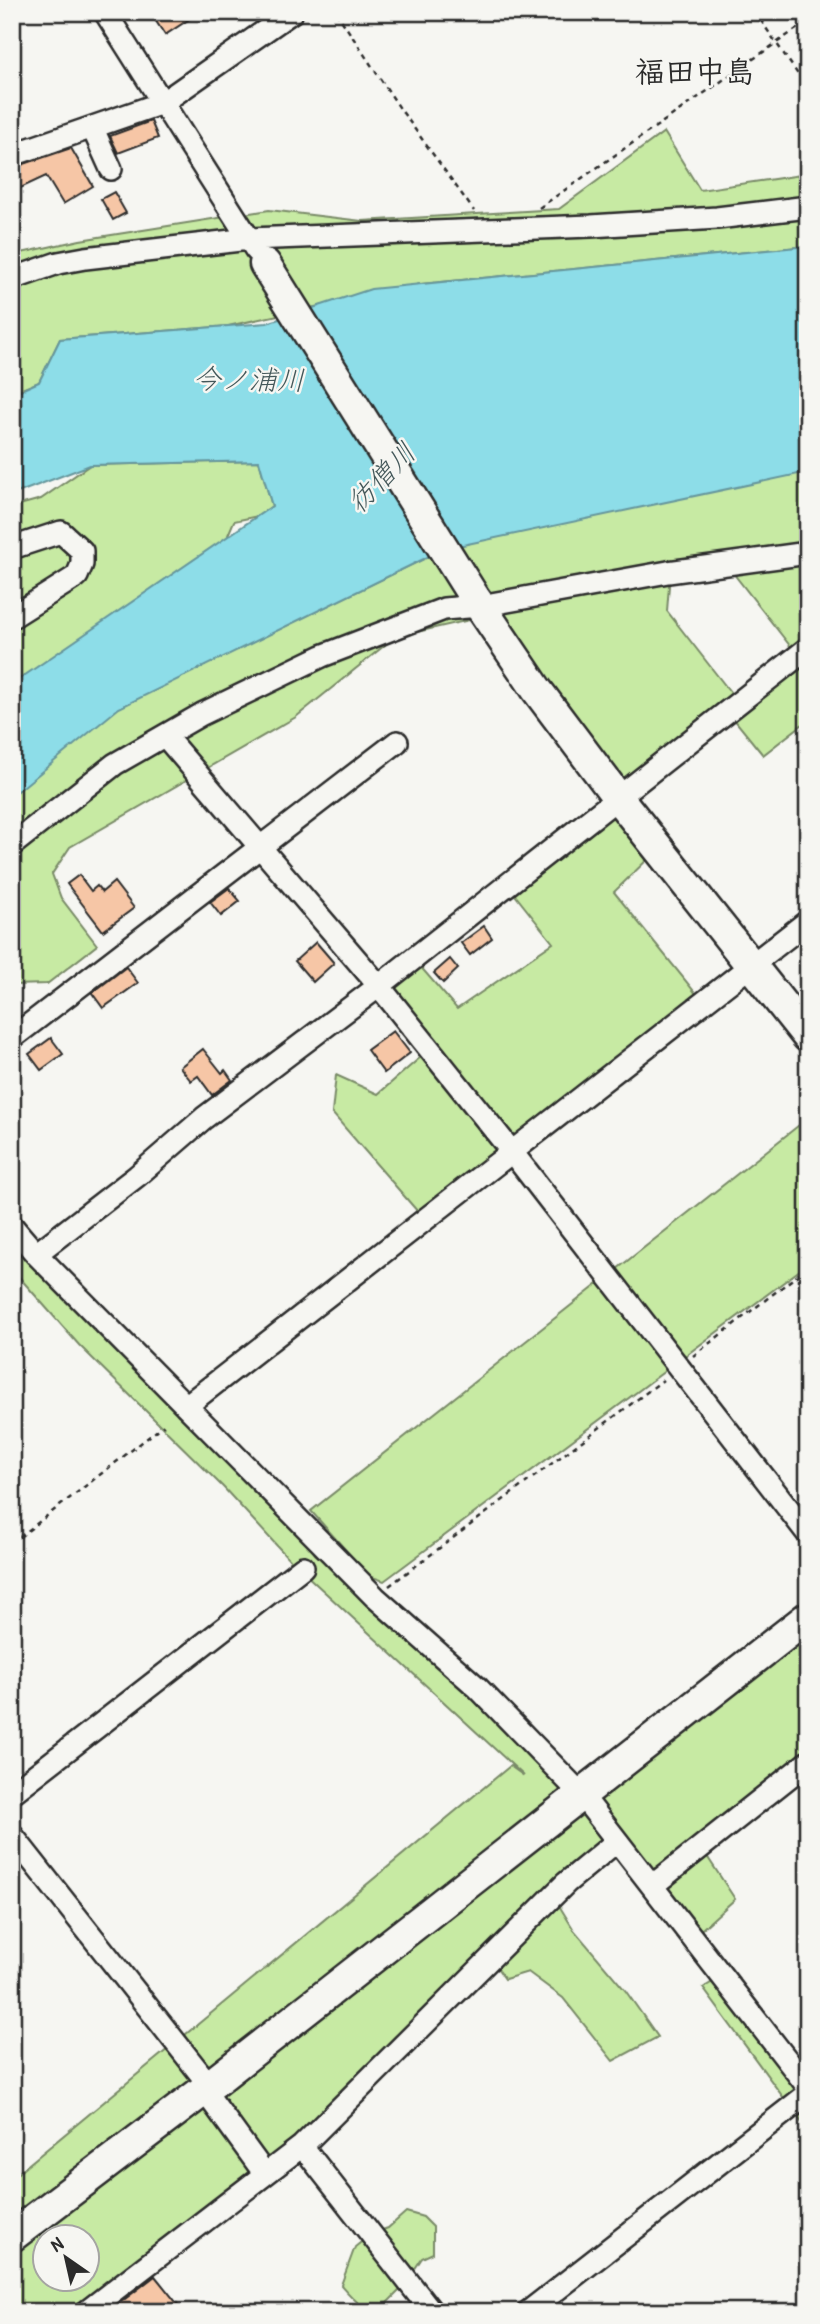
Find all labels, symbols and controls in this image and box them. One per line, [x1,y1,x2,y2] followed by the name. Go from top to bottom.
[635,51,755,91] district label: 福田中島
[193,359,305,399] water label: 今ノ浦川
[338,434,424,520] water label: 彷僧川
[32,2222,102,2292] north arrow
[45,2230,68,2258] text: N

